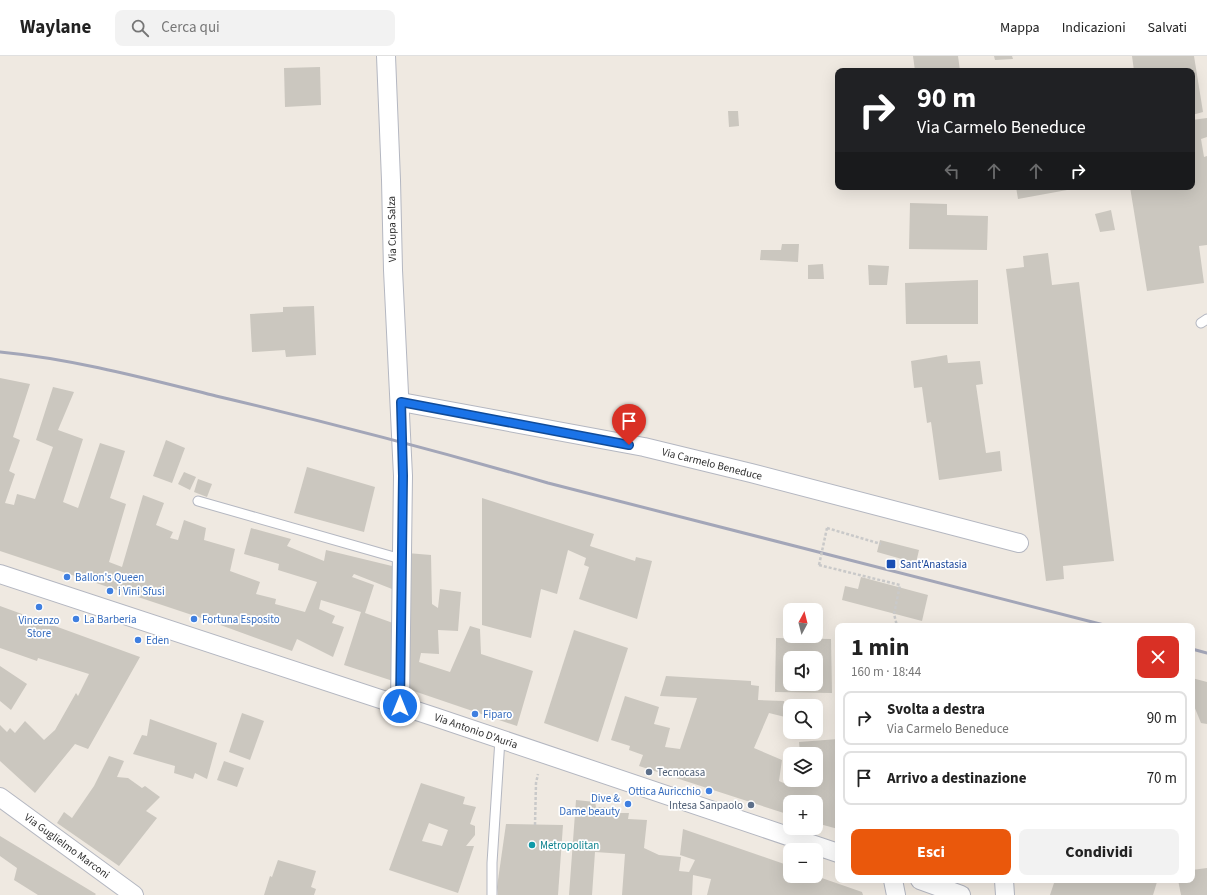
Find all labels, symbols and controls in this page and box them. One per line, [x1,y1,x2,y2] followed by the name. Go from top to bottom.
[115,10,395,46] search box
[20,14,91,41] text: Waylane
[129,17,151,39] icon: search
[161,17,220,38] text: Cerca qui
[1000,18,1040,38] text: Mappa
[1062,18,1126,38] text: Indicazioni
[1148,18,1187,38] text: Salvati
[917,78,976,118] text: 90 m
[851,84,903,136] icon: right
[917,115,1086,140] text: Via Carmelo Beneduce
[941,160,963,182] icon: left
[983,160,1005,182] icon: ahead
[1025,160,1047,182] icon: ahead
[1067,160,1089,182] icon: right
[384,196,400,262] street label: Via Cupa Salza
[612,404,646,445] pin
[618,410,640,432] icon: arrive
[660,444,764,484] street label: Via Carmelo Beneduce
[900,557,967,572] place label: Sant'Anastasia
[885,558,897,570] marker: Sant'Anastasia
[75,570,144,585] place label: Ballon's Queen
[62,572,72,582] marker: Ballon's Queen
[118,584,165,599] place label: i Vini Sfusi
[105,586,115,596] marker: i Vini Sfusi
[34,602,44,612] marker: Vincenzo Store
[783,603,823,643] north arrow
[783,603,823,883] map controls
[84,612,137,627] place label: La Barberia
[202,612,280,627] place label: Fortuna Esposito
[18,613,60,641] place label: Vincenzo Store
[71,614,81,624] marker: La Barberia
[189,614,199,624] marker: Fortuna Esposito
[851,630,909,665] text: 1 min
[146,633,169,648] place label: Eden
[133,635,143,645] marker: Eden
[1137,636,1179,678] button: close
[783,651,823,691] button: sound
[851,663,921,681] text: 160 m · 18:44
[379,685,421,727] position arrow
[783,699,823,739] button: search
[887,699,985,720] text: Svolta a destra
[483,707,512,722] place label: Fiparo
[853,707,875,729] icon: right
[1147,708,1177,729] text: 90 m
[470,709,480,719] marker: Fiparo
[432,710,520,752] street label: Via Antonio D'Auria
[887,720,1009,738] text: Via Carmelo Beneduce
[783,747,823,787] button: layers
[657,765,705,780] place label: Tecnocasa
[644,767,654,777] marker: Tecnocasa
[853,767,875,789] icon: arrive
[887,768,1026,789] text: Arrivo a destinazione
[1147,768,1177,789] text: 70 m
[628,784,701,799] place label: Ottica Auricchio
[704,786,714,796] marker: Ottica Auricchio
[559,791,620,819] place label: Dive & Dame beauty
[783,795,823,835] button: +
[669,798,743,813] place label: Intesa Sanpaolo
[623,799,633,809] marker: Dive & Dame beauty
[746,800,756,810] marker: Intesa Sanpaolo
[21,810,113,882] street label: Via Guglielmo Marconi
[851,829,1011,875] button: Esci
[1019,829,1179,875] button: Condividi
[540,838,599,853] place label: Metropolitan
[527,840,537,850] marker: Metropolitan
[783,843,823,883] button: −

